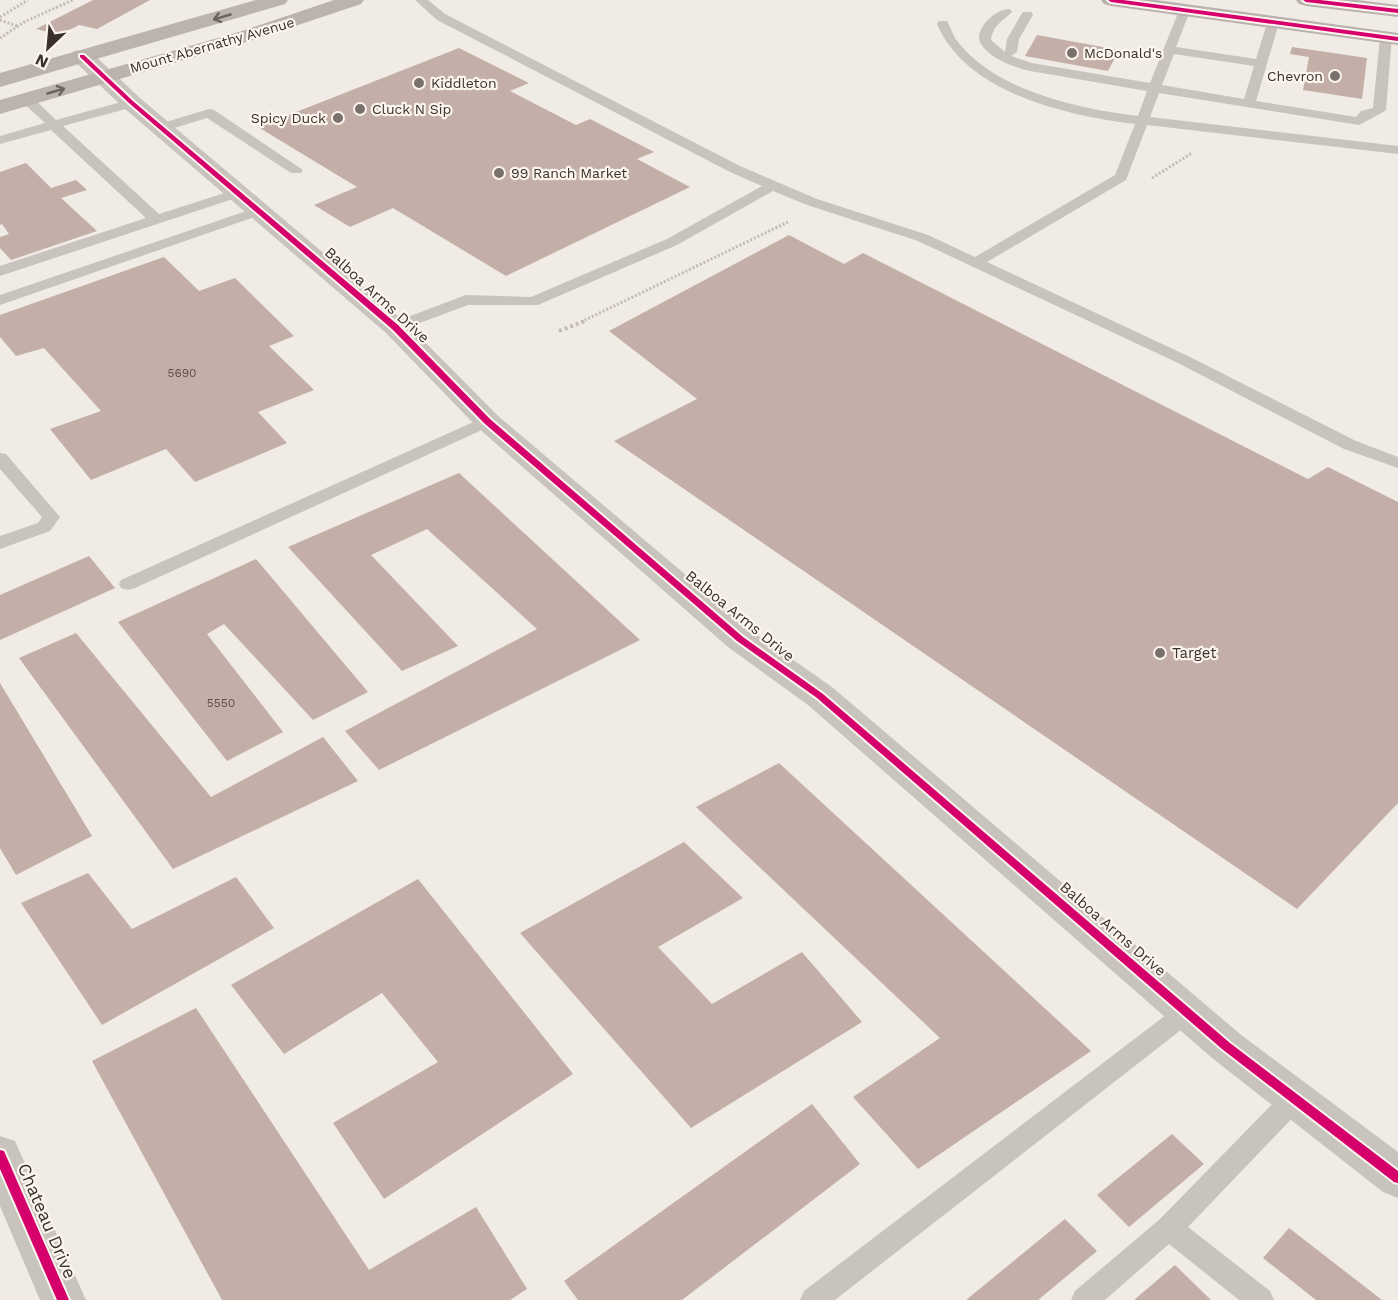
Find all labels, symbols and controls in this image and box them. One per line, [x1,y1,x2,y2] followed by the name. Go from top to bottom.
[213,12,232,23] one-way arrow
[128,14,296,76] street label: Mount Abernathy Avenue
[18,18,78,78] north arrow
[1084,45,1162,61] place label: McDonald's
[1065,46,1079,60] marker: McDonald's
[32,50,51,72] text: N
[1267,68,1323,84] place label: Chevron
[1328,69,1342,83] marker: Chevron
[431,75,497,91] place label: Kiddleton
[412,76,426,90] marker: Kiddleton
[46,85,65,96] one-way arrow
[372,101,451,117] place label: Cluck N Sip
[353,102,367,116] marker: Cluck N Sip
[251,110,326,126] place label: Spicy Duck
[331,111,345,125] marker: Spicy Duck
[511,165,627,181] place label: 99 Ranch Market
[492,166,506,180] marker: 99 Ranch Market
[321,243,433,347] street label: Balboa Arms Drive
[167,366,197,380] house number: 5690
[682,567,798,665] street label: Balboa Arms Drive
[1172,644,1217,662] place label: Target
[1153,646,1167,660] marker: Target
[207,696,235,710] house number: 5550
[1056,878,1170,980] street label: Balboa Arms Drive
[14,1160,81,1282] street label: Chateau Drive

